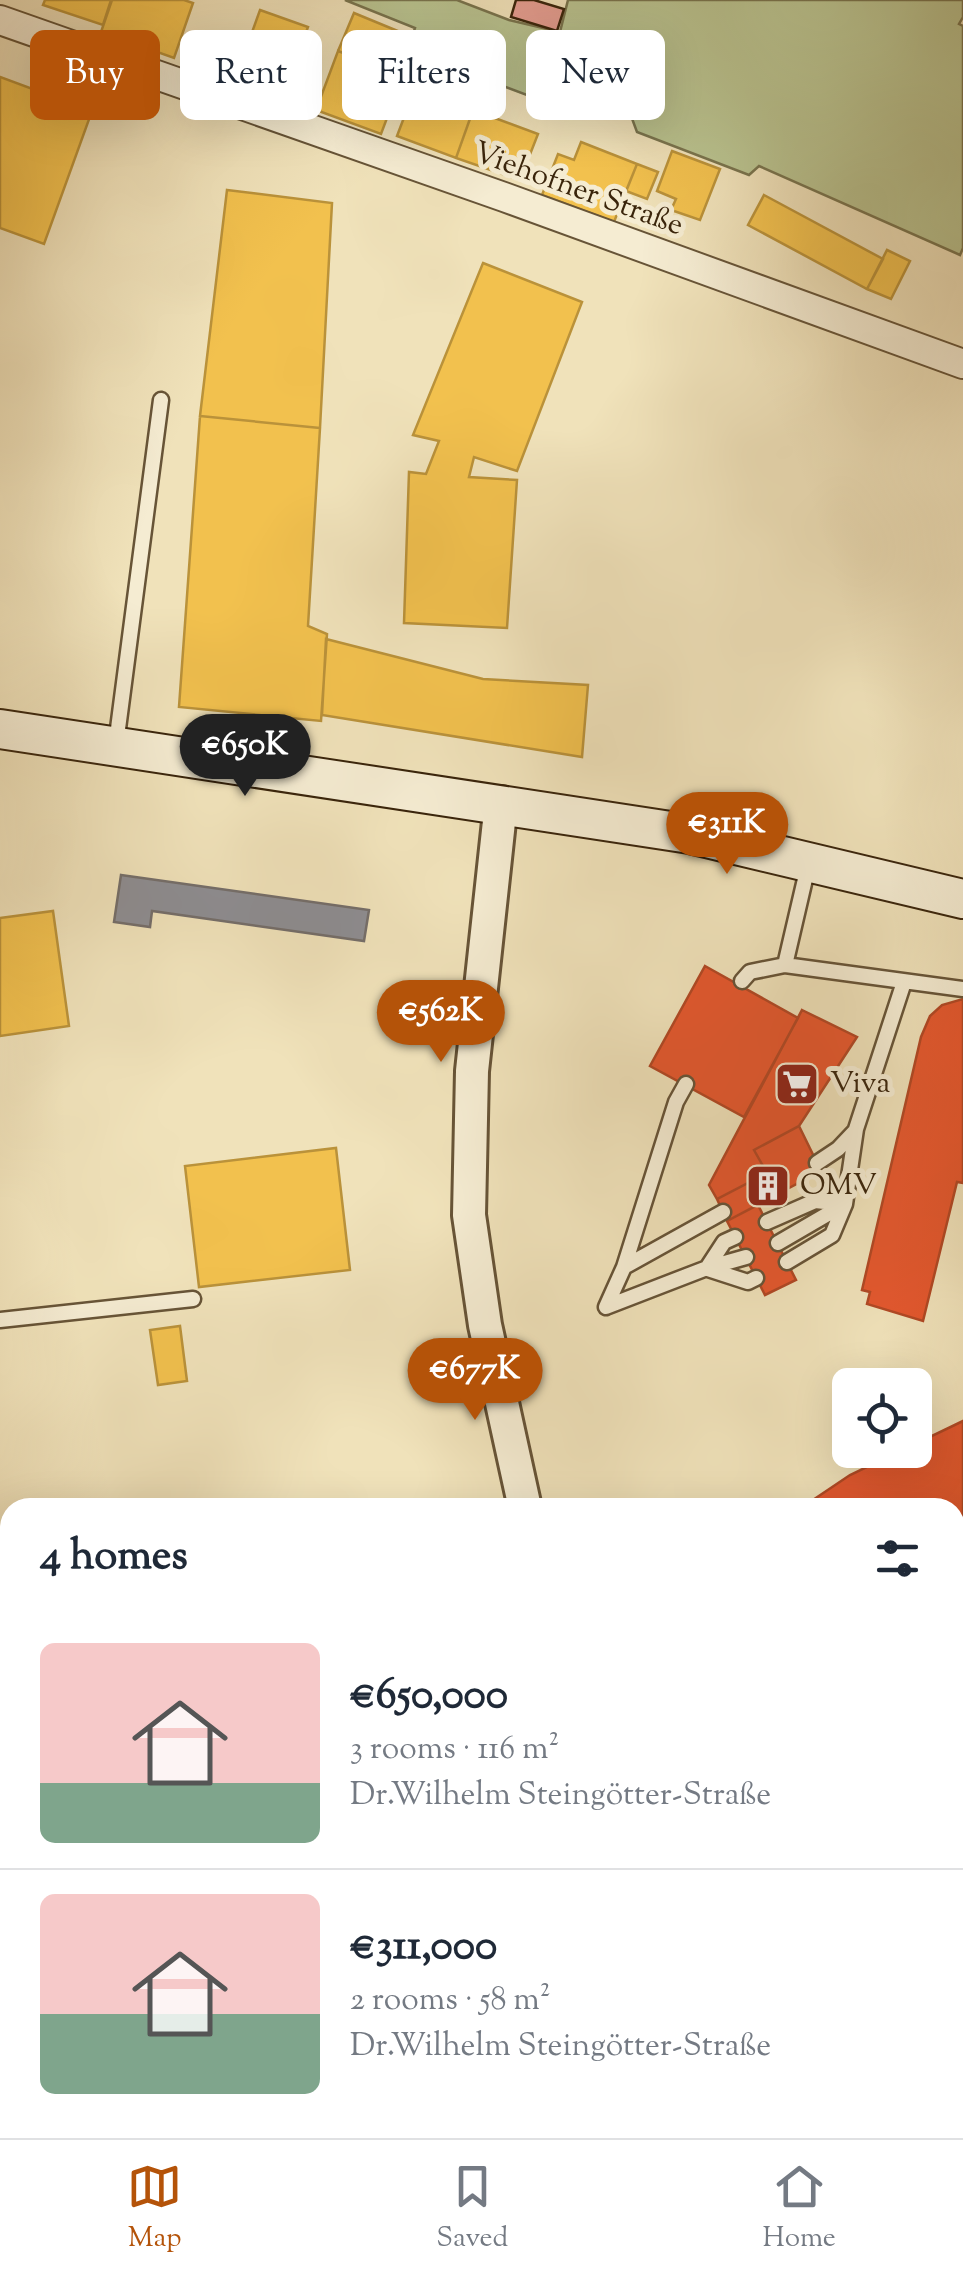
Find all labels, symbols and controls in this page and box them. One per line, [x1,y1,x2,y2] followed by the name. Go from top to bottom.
[30,30,160,120] chip: Buy
[180,30,322,120] chip: Rent
[342,30,506,120] chip: Filters
[526,30,665,120] chip: New
[467,132,689,248] street label: Viehofner Straße
[175,714,315,799] pin: €650K
[202,723,288,769] text: €650K
[657,792,797,877] pin: €311K
[688,801,766,847] text: €311K
[371,980,511,1065] pin: €562K
[399,989,483,1035] text: €562K
[774,1061,820,1107] supermarket icon: Viva
[830,1063,890,1106] place label: Viva
[745,1163,791,1209] building icon: OMV
[800,1165,877,1208] place label: OMV
[405,1338,545,1423] pin: €677K
[430,1347,520,1393] text: €677K
[832,1368,932,1468] map controls
[832,1368,932,1468] button: locate
[40,1528,188,1588] text: 4 homes
[870,1531,925,1586] icon: filters
[350,1667,508,1727] text: €650,000
[120,1683,240,1803] icon: home
[350,1727,559,1773] text: 3 rooms · 116 m²
[350,1773,771,1819] text: Dr.Wilhelm Steingötter-Straße
[350,1918,497,1978] text: €311,000
[120,1934,240,2054] icon: home
[350,1978,551,2024] text: 2 rooms · 58 m²
[350,2024,771,2070] text: Dr.Wilhelm Steingötter-Straße
[127,2159,182,2259] tab: Map
[436,2159,508,2259] tab: Saved
[762,2159,836,2259] tab: Home

